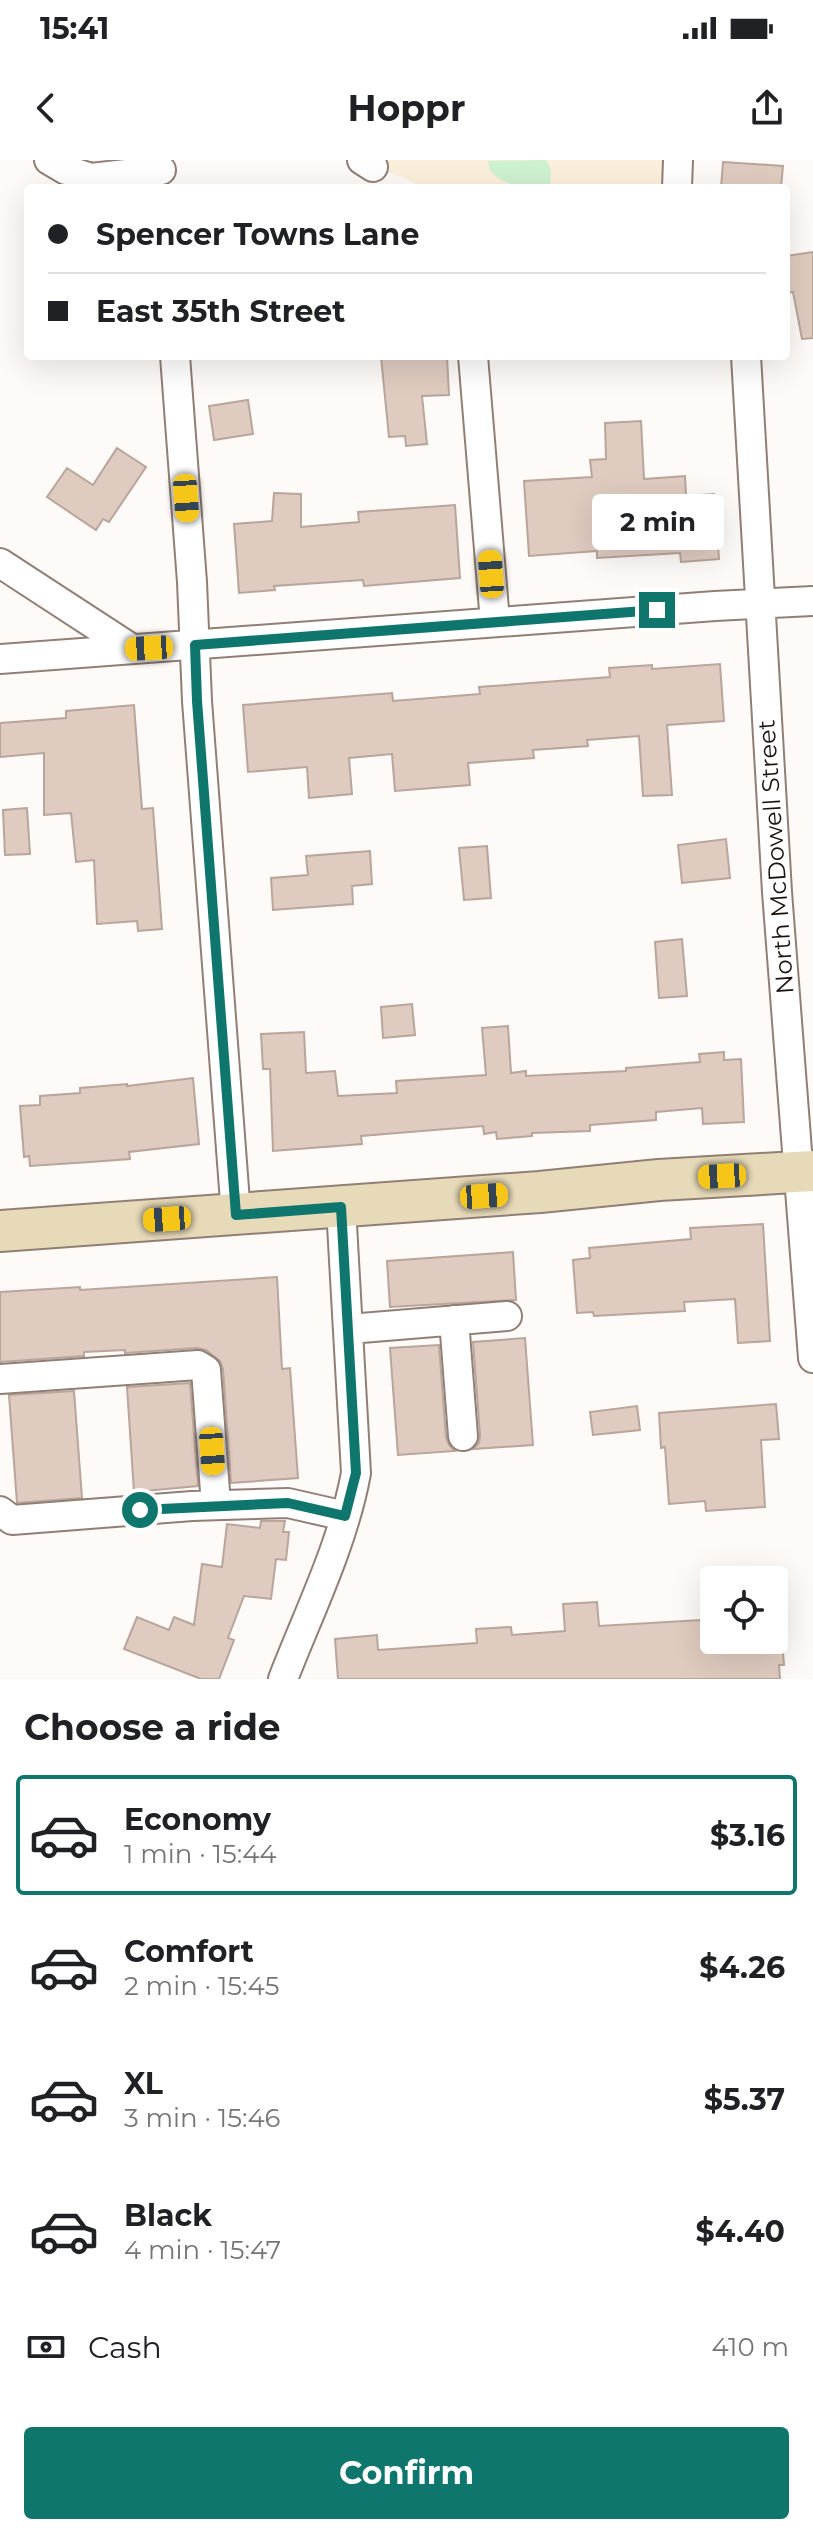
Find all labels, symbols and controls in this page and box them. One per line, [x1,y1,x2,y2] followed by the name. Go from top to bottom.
[40,10,109,47] text: 15:41
[24,86,68,130] icon: back
[348,86,465,130] text: Hoppr
[745,86,789,130] icon: share
[96,216,419,253] text: Spencer Towns Lane
[96,293,345,330] text: East 35th Street
[172,473,200,523] car
[591,494,723,550] callout: 2 min
[620,506,696,538] text: 2 min
[477,549,505,599] car
[639,592,675,628] route end
[124,635,174,661] car
[751,719,800,995] street label: North McDowell Street
[697,1163,747,1189] car
[459,1182,509,1210] car
[142,1205,192,1233] car
[198,1426,226,1476] car
[122,1492,158,1528] route start
[700,1566,788,1654] map controls
[700,1566,788,1654] button: locate
[24,1705,281,1749] text: Choose a ride
[28,1799,100,1871] icon: car
[124,1801,271,1838] text: Economy
[710,1817,785,1854] text: $3.16
[124,1838,277,1870] text: 1 min · 15:44
[28,1931,100,2003] icon: car
[124,1933,254,1970] text: Comfort
[699,1949,785,1986] text: $4.26
[124,1970,279,2002] text: 2 min · 15:45
[28,2063,100,2135] icon: car
[124,2065,163,2102] text: XL
[704,2081,785,2118] text: $5.37
[124,2102,280,2134] text: 3 min · 15:46
[28,2195,100,2267] icon: car
[124,2197,212,2234] text: Black
[695,2213,785,2250] text: $4.40
[124,2234,281,2266] text: 4 min · 15:47
[24,2325,68,2369] icon: cash
[88,2329,162,2366] text: Cash
[711,2331,789,2363] text: 410 m
[24,2427,789,2519] button: Confirm

